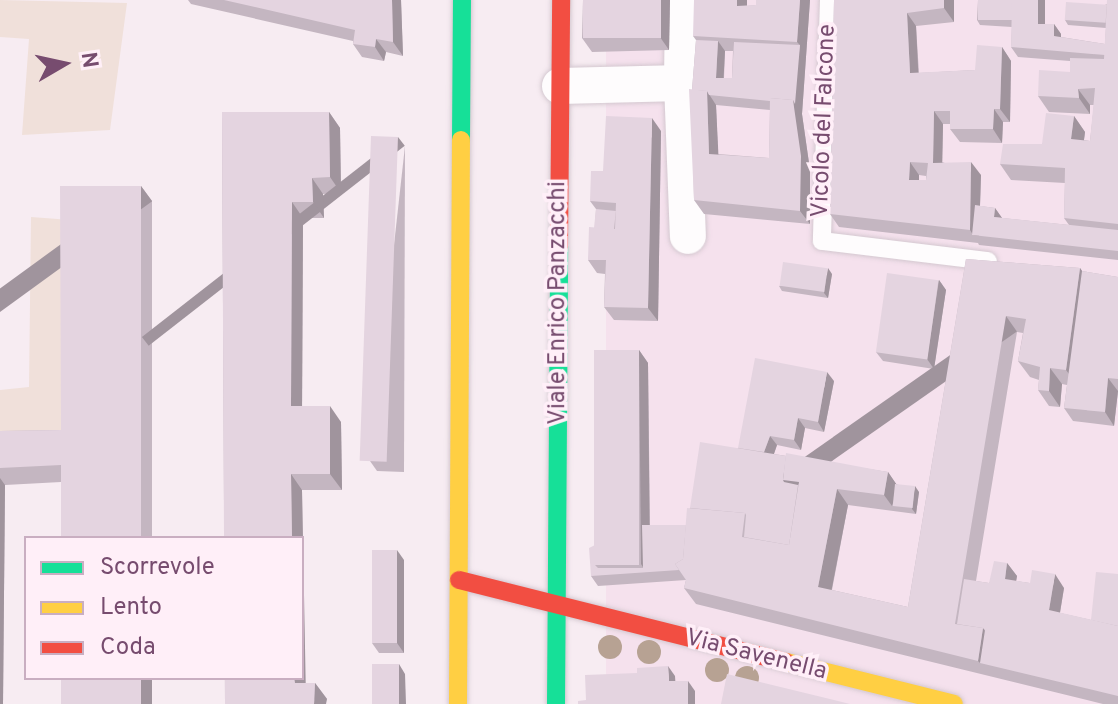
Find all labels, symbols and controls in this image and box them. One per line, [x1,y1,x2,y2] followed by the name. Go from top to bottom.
[24,24,104,104] north arrow
[807,24,843,218] street label: Vicolo del Falcone
[74,50,103,70] text: N
[545,181,573,425] street label: Viale Enrico Panzacchi
[24,536,304,680] legend
[100,553,215,583] text: Scorrevole
[100,593,162,623] text: Lento
[683,625,829,687] street label: Via Savenella
[100,633,156,663] text: Coda

